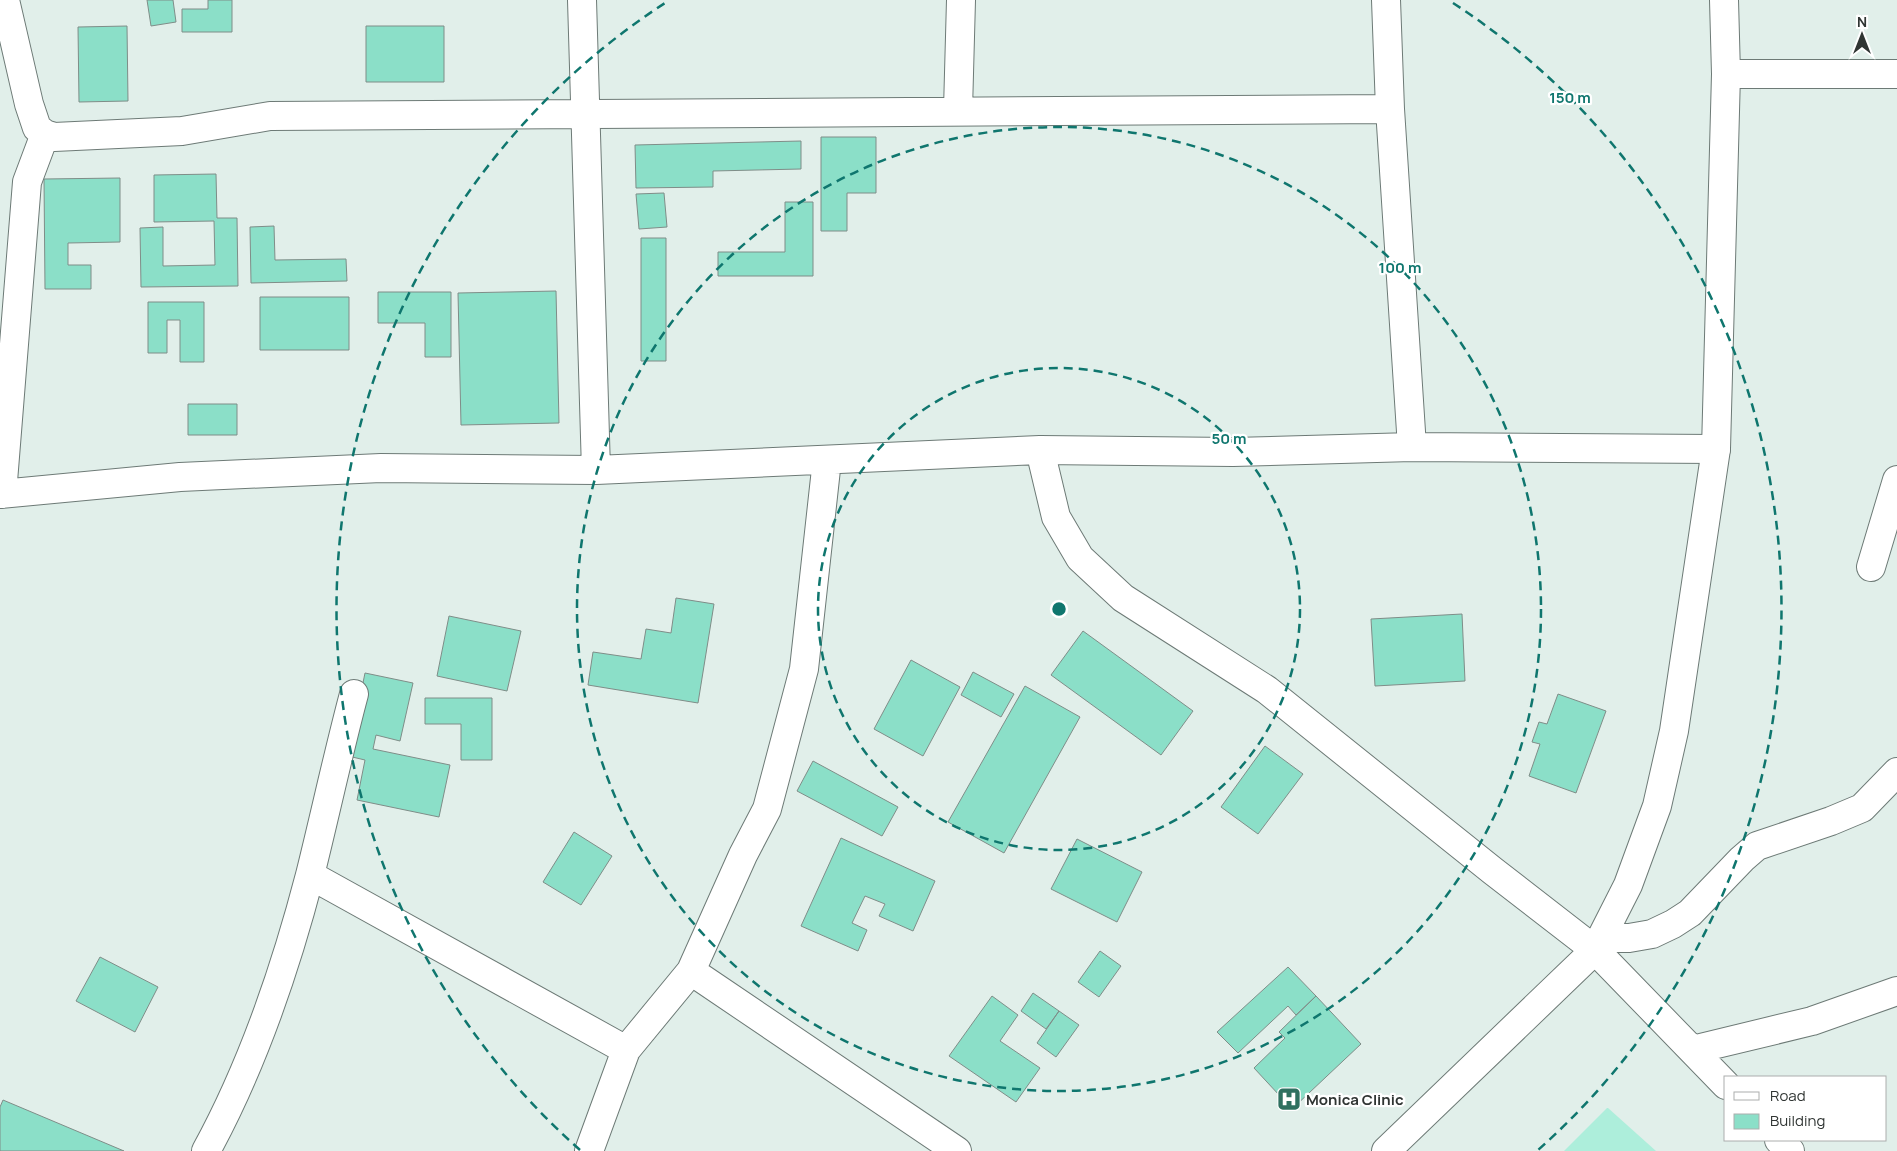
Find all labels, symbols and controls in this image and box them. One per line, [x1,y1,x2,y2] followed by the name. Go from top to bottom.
[1837,10,1887,60] north arrow
[1857,12,1867,31] text: N
[1549,87,1591,108] text: 150 m
[1379,257,1421,278] text: 100 m
[1211,428,1247,449] text: 50 m
[1050,600,1068,618] centre of rings
[1724,1076,1887,1141] legend
[1770,1085,1806,1106] text: Road
[1276,1086,1302,1112] hospital icon: Monica Clinic
[1306,1089,1404,1110] place label: Monica Clinic
[1770,1110,1825,1131] text: Building

